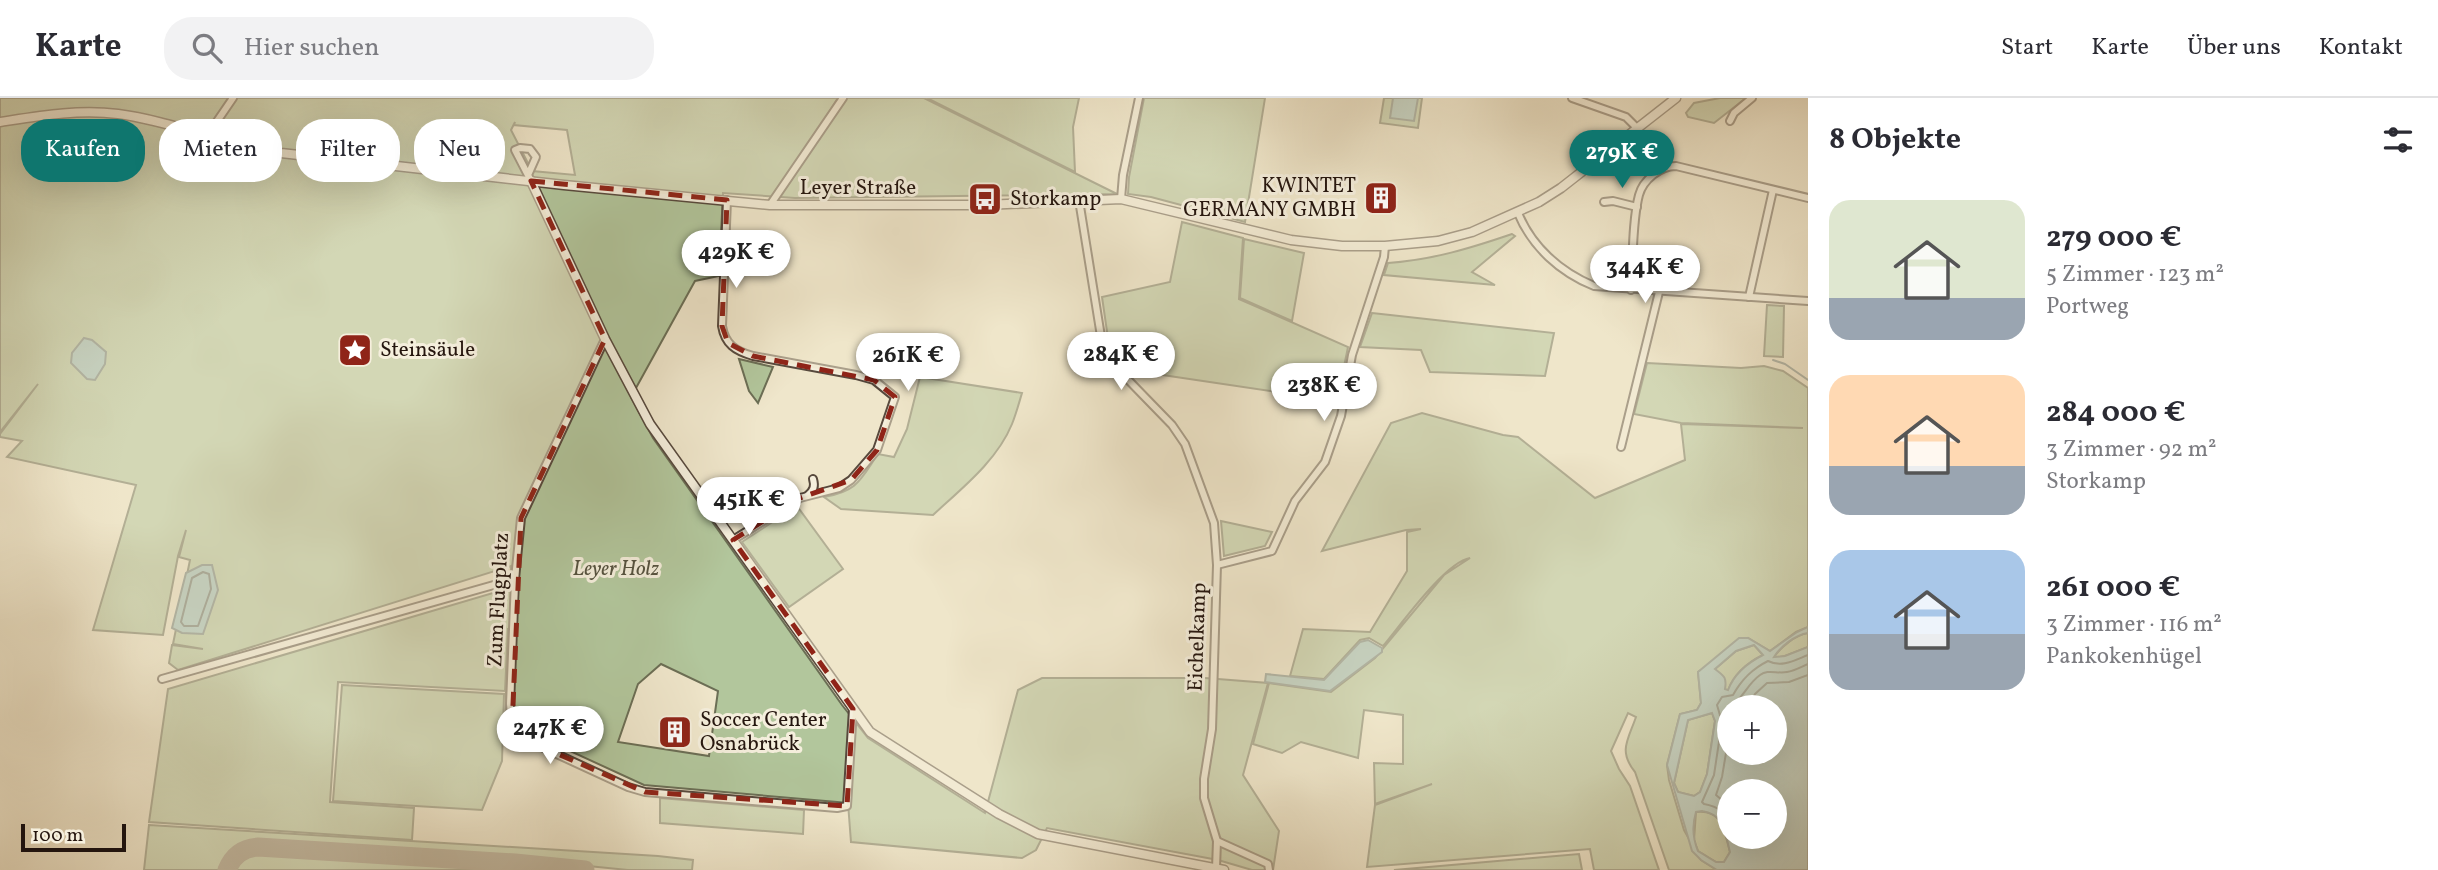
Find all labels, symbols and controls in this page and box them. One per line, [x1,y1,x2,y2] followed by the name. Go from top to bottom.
[164,17,654,80] search box
[35,25,122,71] text: Karte
[188,29,226,67] icon: search
[244,30,380,66] text: Hier suchen
[2001,31,2053,65] text: Start
[2091,31,2149,65] text: Karte
[2187,31,2281,65] text: Über uns
[2319,31,2403,65] text: Kontakt
[21,119,145,182] chip: Kaufen
[159,119,282,182] chip: Mieten
[296,119,400,182] chip: Filter
[414,119,505,182] chip: Neu
[1829,119,1961,161] text: 8 Objekte
[2379,121,2417,159] icon: filters
[1565,130,1679,190] pin: 279K €
[1585,137,1659,169] text: 279K €
[1183,172,1356,225] place label: KWINTET GERMANY GMBH
[800,174,916,203] street label: Leyer Straße
[1362,179,1400,217] building icon: KWINTET GERMANY GMBH
[966,180,1004,218] bus stop icon: Storkamp
[1010,185,1101,214] place label: Storkamp
[2046,217,2182,259] text: 279 000 €
[1885,228,1969,312] icon: home
[679,230,793,290] pin: 429K €
[698,237,774,269] text: 429K €
[1588,246,1702,305] pin: 344K €
[1606,252,1684,284] text: 344K €
[2046,259,2224,291] text: 5 Zimmer · 123 m²
[2046,291,2129,323] text: Portweg
[336,331,374,369] place icon: Steinsäule
[1064,332,1178,392] pin: 284K €
[851,334,965,393] pin: 261K €
[380,336,475,365] place label: Steinsäule
[1083,339,1159,371] text: 284K €
[872,340,944,372] text: 261K €
[1267,364,1381,423] pin: 238K €
[1287,370,1361,402] text: 238K €
[2046,392,2186,434] text: 284 000 €
[1885,403,1969,487] icon: home
[2046,434,2217,466] text: 3 Zimmer · 92 m²
[2046,466,2146,498] text: Storkamp
[692,478,806,537] pin: 451K €
[713,484,785,516] text: 451K €
[481,532,517,668] street label: Zum Flugplatz
[573,555,660,584] park label: Leyer Holz
[2046,567,2180,609] text: 261 000 €
[1885,578,1969,662] icon: home
[1182,582,1214,692] street label: Eichelkamp
[2046,609,2222,641] text: 3 Zimmer · 116 m²
[2046,641,2202,673] text: Pankokenhügel
[1717,695,1787,849] map controls
[1717,695,1787,765] button: +
[493,706,607,766] pin: 247K €
[700,706,827,759] place label: Soccer Center Osnabrück
[513,713,587,745] text: 247K €
[656,713,694,751] building icon: Soccer Center Osnabrück
[1717,779,1787,849] button: −
[21,821,126,853] scale bar
[32,823,83,849] text: 100 m

